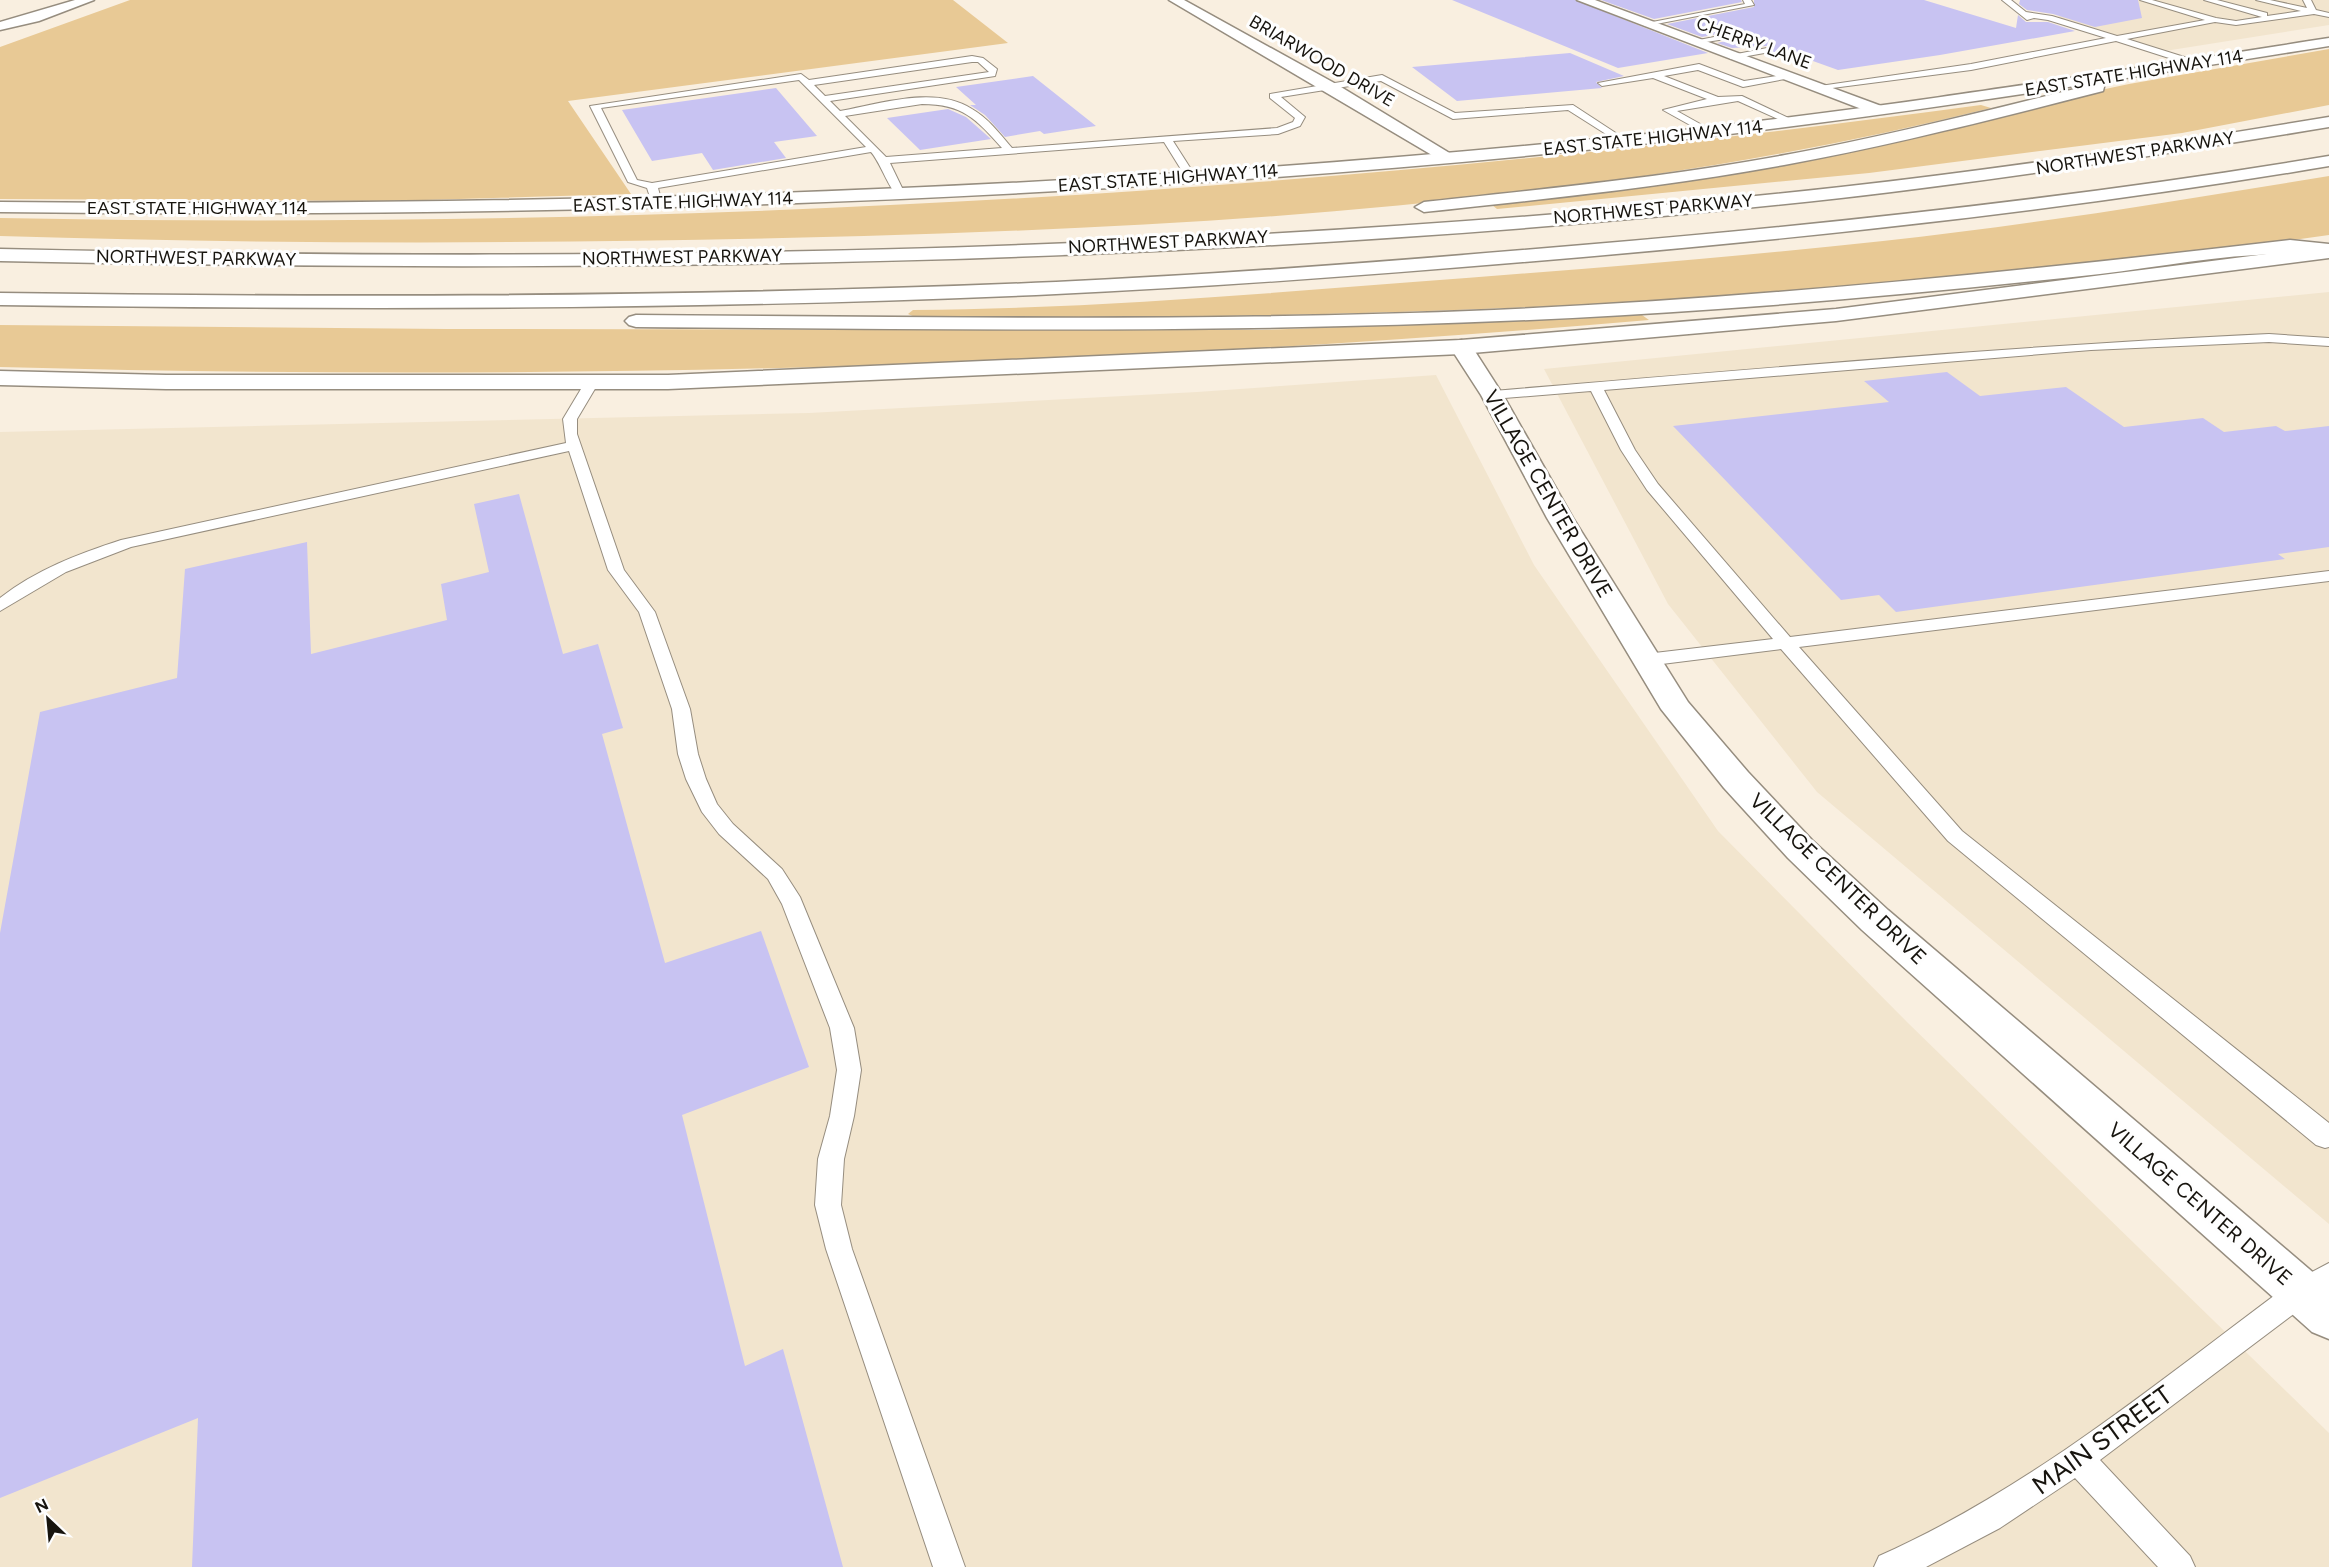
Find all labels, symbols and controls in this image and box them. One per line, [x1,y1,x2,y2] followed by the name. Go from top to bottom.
[1245,10,1399,112] street label: BRIARWOOD DRIVE
[1693,12,1815,74] street label: CHERRY LANE
[2023,45,2245,101] street label: EAST STATE HIGHWAY 114
[1542,116,1764,160] street label: EAST STATE HIGHWAY 114
[2034,126,2236,180] street label: NORTHWEST PARKWAY
[1057,159,1279,197] street label: EAST STATE HIGHWAY 114
[572,187,794,217] street label: EAST STATE HIGHWAY 114
[1552,189,1754,229] street label: NORTHWEST PARKWAY
[87,197,307,219] street label: EAST STATE HIGHWAY 114
[1067,226,1269,258] street label: NORTHWEST PARKWAY
[582,244,782,270] street label: NORTHWEST PARKWAY
[96,245,296,271] street label: NORTHWEST PARKWAY
[1479,385,1618,602] street label: VILLAGE CENTER DRIVE
[1745,788,1932,970] street label: VILLAGE CENTER DRIVE
[2103,1117,2298,1290] street label: VILLAGE CENTER DRIVE
[2026,1378,2179,1501] street label: MAIN STREET
[18,1489,78,1549] north arrow
[32,1495,51,1517] text: N

